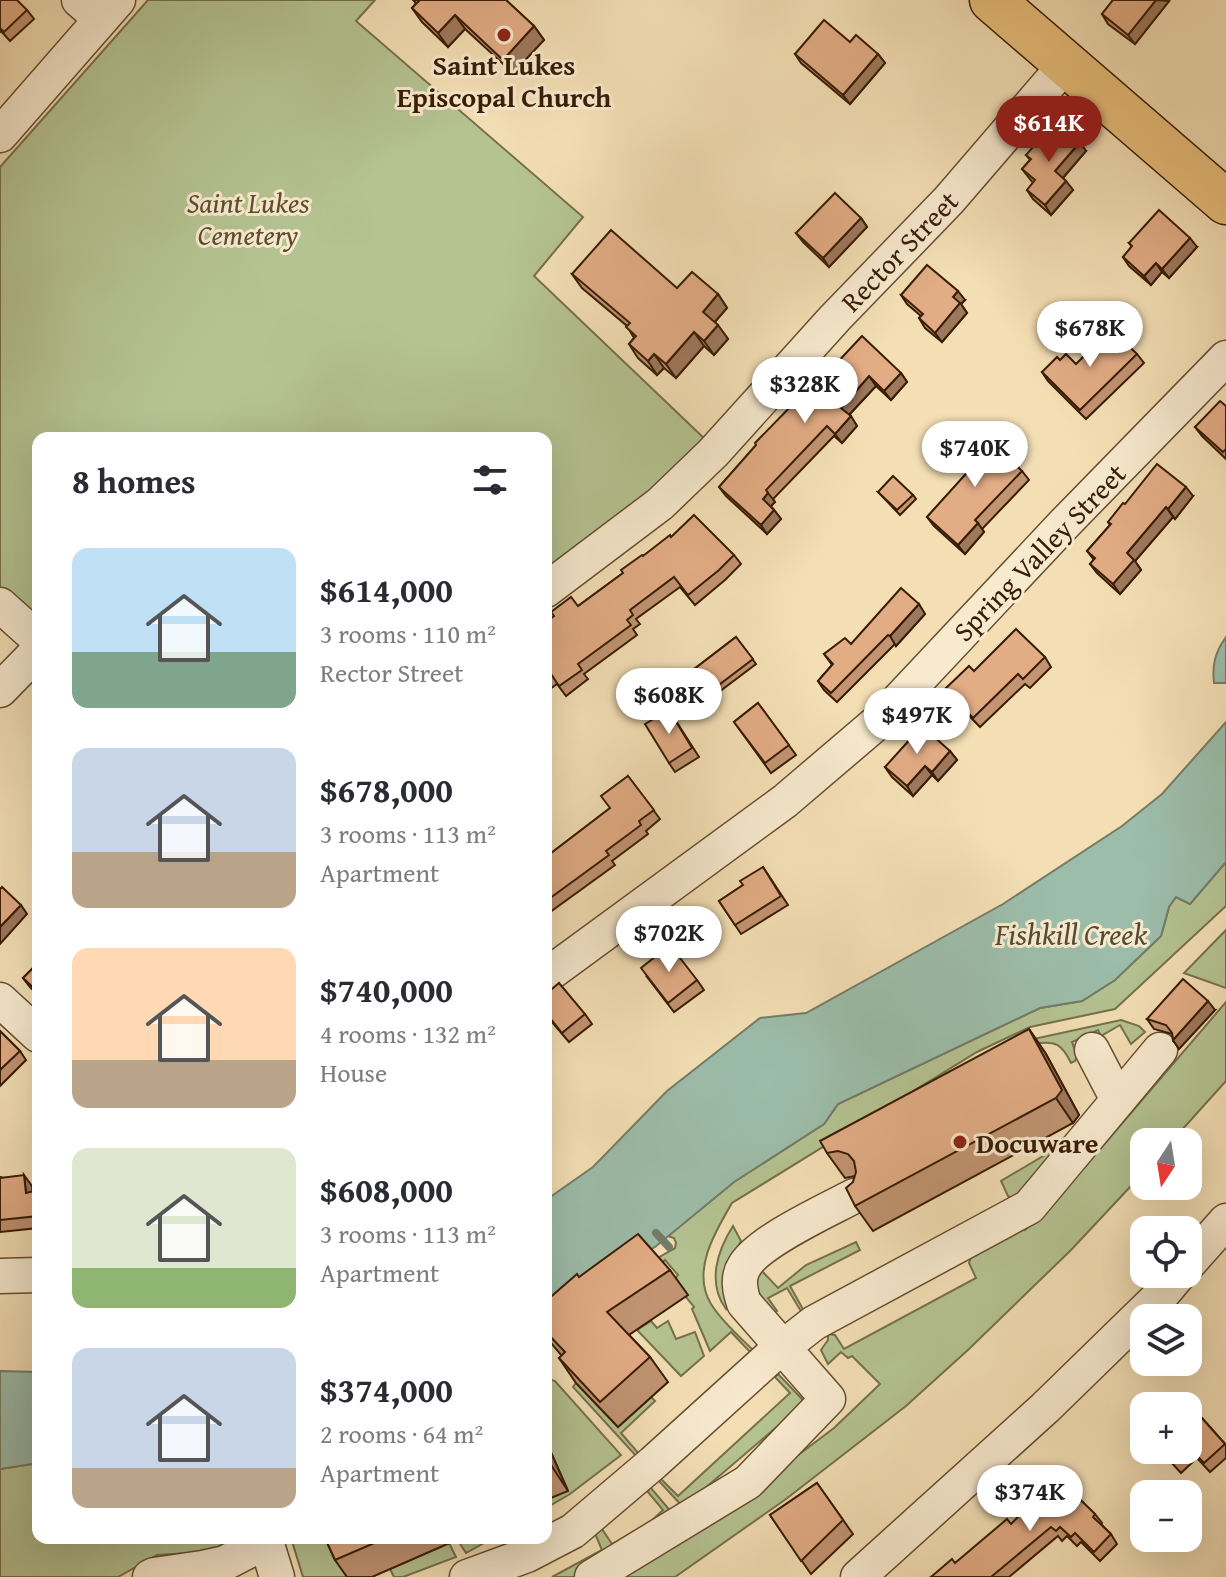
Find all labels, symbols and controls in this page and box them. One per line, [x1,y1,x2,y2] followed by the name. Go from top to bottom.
[495,26,513,44] marker: Saint Lukes Episcopal Church
[397,44,612,117] place label: Saint Lukes Episcopal Church
[993,96,1105,164] pin: $614K
[1014,102,1084,141] text: $614K
[831,181,967,321] street label: Rector Street
[187,182,309,255] park label: Saint Lukes Cemetery
[1034,301,1146,369] pin: $678K
[1055,307,1125,346] text: $678K
[749,357,861,425] pin: $328K
[770,363,840,402] text: $328K
[919,421,1031,489] pin: $740K
[940,427,1010,466] text: $740K
[943,454,1135,650] street label: Spring Valley Street
[72,456,196,505] text: 8 homes
[468,458,512,502] icon: filters
[320,565,453,614] text: $614,000
[136,580,232,676] icon: home
[320,614,496,653] text: 3 rooms · 110 m²
[320,653,463,692] text: Rector Street
[613,668,725,736] pin: $608K
[634,674,704,713] text: $608K
[861,688,973,756] pin: $497K
[882,694,952,733] text: $497K
[320,765,453,814] text: $678,000
[136,780,232,876] icon: home
[320,814,496,853] text: 3 rooms · 113 m²
[320,853,439,892] text: Apartment
[613,906,725,974] pin: $702K
[634,912,704,951] text: $702K
[994,912,1147,956] water label: Fishkill Creek
[320,965,453,1014] text: $740,000
[136,980,232,1076] icon: home
[320,1014,496,1053] text: 4 rooms · 132 m²
[320,1053,387,1092] text: House
[976,1122,1098,1163] place label: Docuware
[1130,1128,1202,1200] north arrow
[1130,1128,1202,1552] map controls
[951,1133,969,1151] marker: Docuware
[320,1165,453,1214] text: $608,000
[136,1180,232,1276] icon: home
[320,1214,496,1253] text: 3 rooms · 113 m²
[1130,1216,1202,1288] button: locate
[320,1253,439,1292] text: Apartment
[1130,1304,1202,1376] button: layers
[320,1365,453,1414] text: $374,000
[136,1380,232,1476] icon: home
[1130,1392,1202,1464] button: +
[320,1414,483,1453] text: 2 rooms · 64 m²
[320,1453,439,1492] text: Apartment
[974,1465,1086,1533] pin: $374K
[995,1471,1065,1510] text: $374K
[1130,1480,1202,1552] button: −

